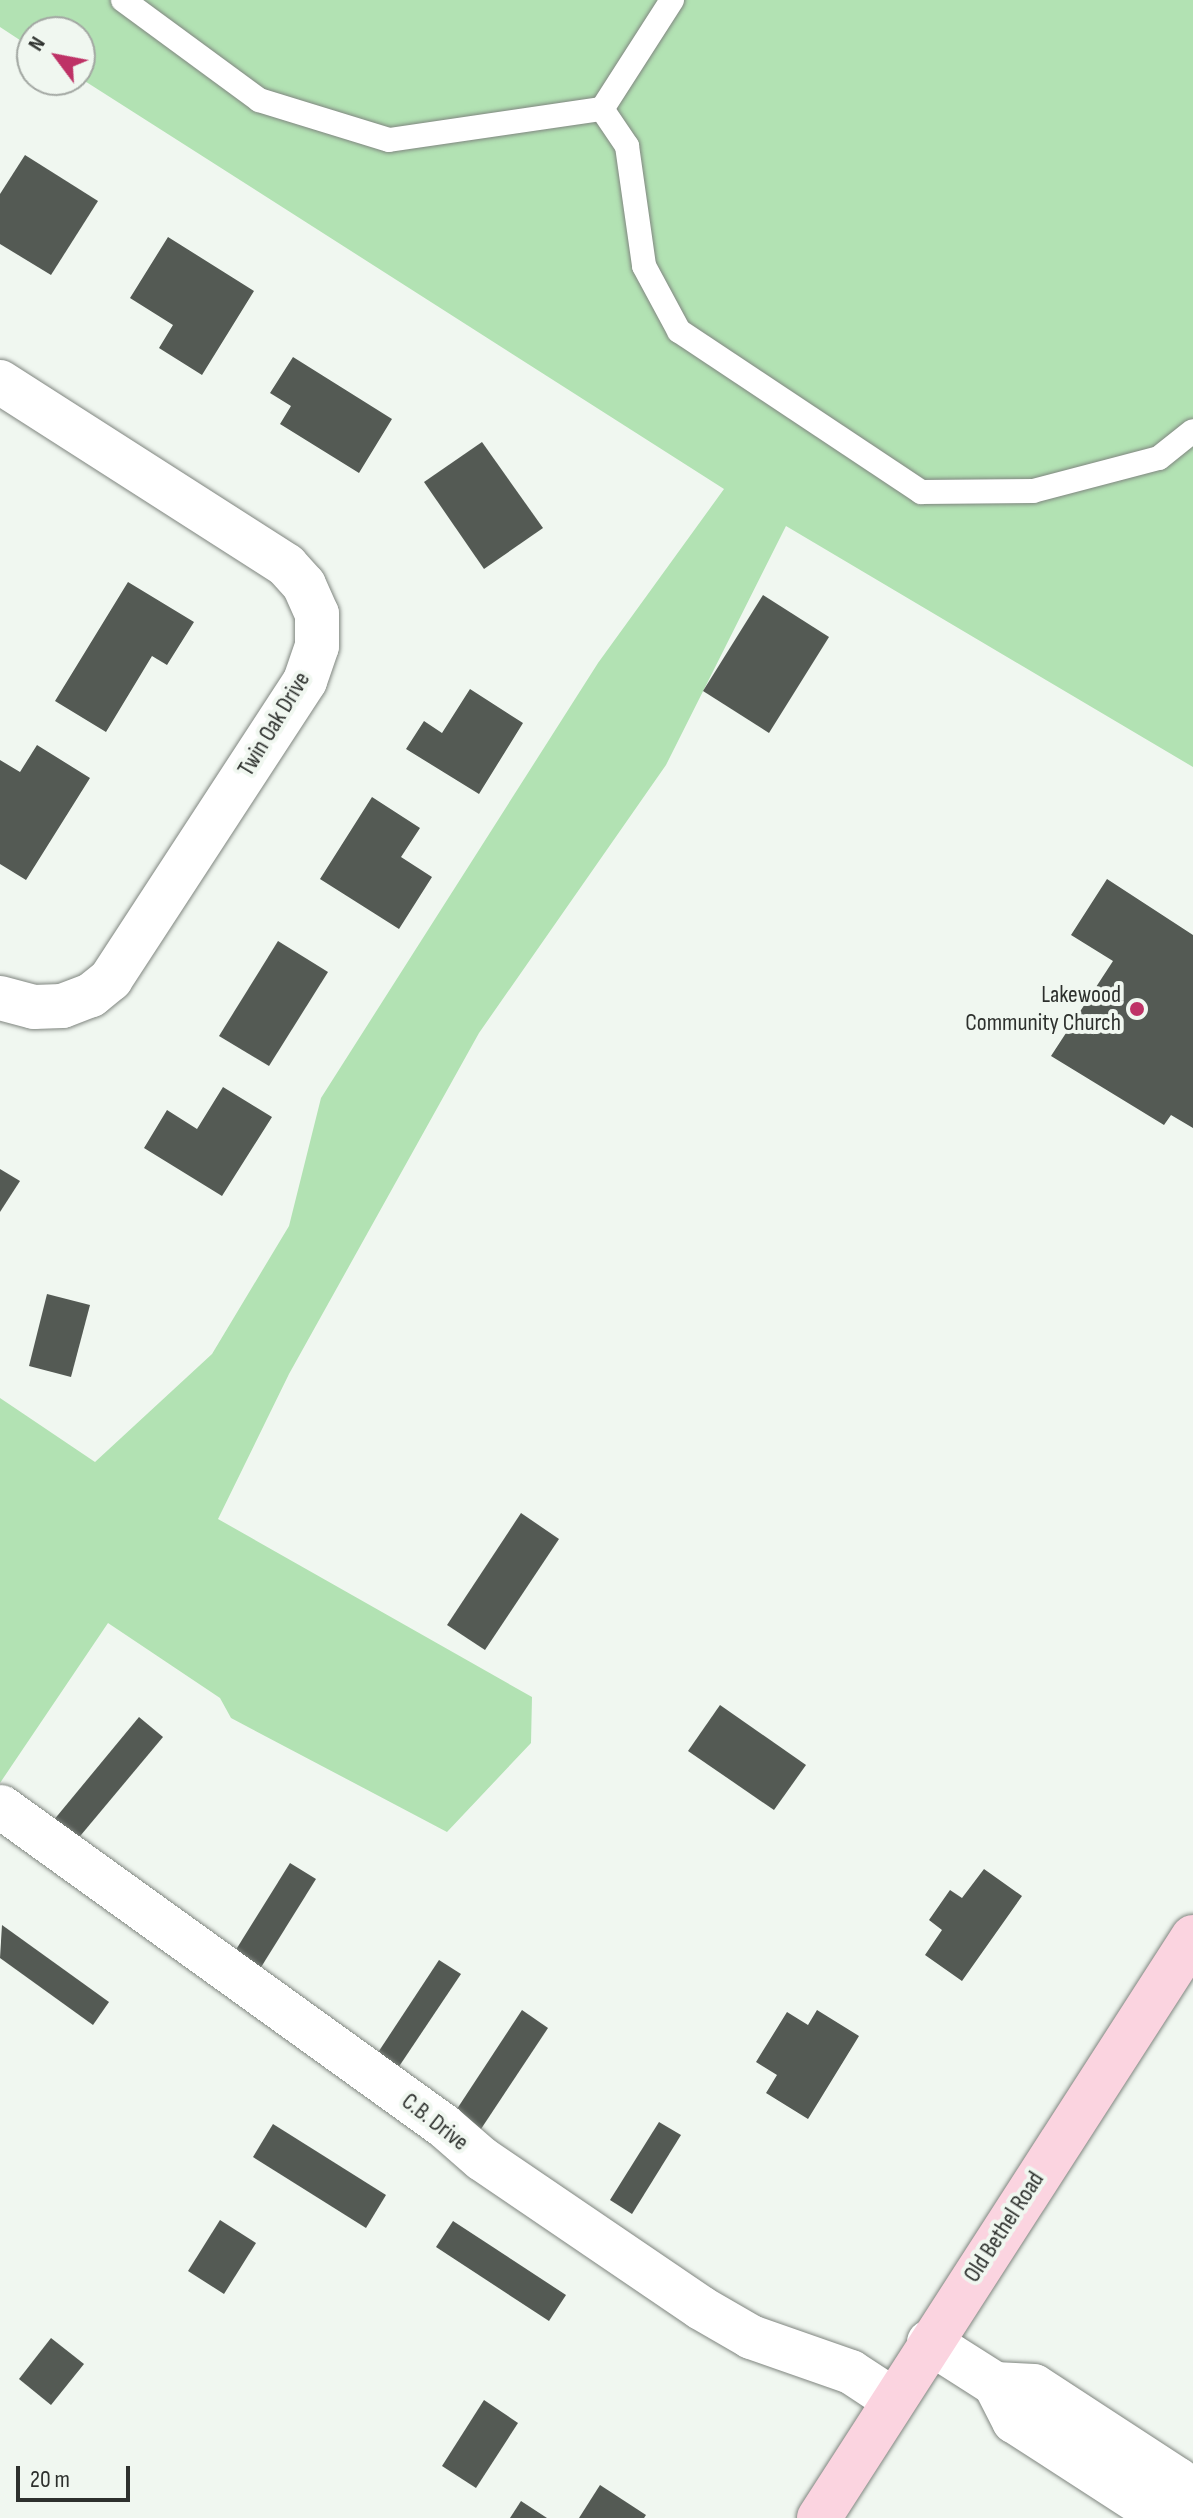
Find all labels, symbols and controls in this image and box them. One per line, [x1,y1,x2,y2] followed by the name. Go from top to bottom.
[16,16,96,96] north arrow
[22,32,51,56] text: N
[232,667,316,781] street label: Twin Oak Drive
[965,981,1121,1037] place label: Lakewood Community Church
[1128,1000,1146,1018] marker: Lakewood Community Church
[396,2087,474,2157] street label: C.B. Drive
[958,2166,1050,2288] street label: Old Bethel Road
[20,2450,134,2500] scale bar
[30,2465,70,2494] text: 20 m

